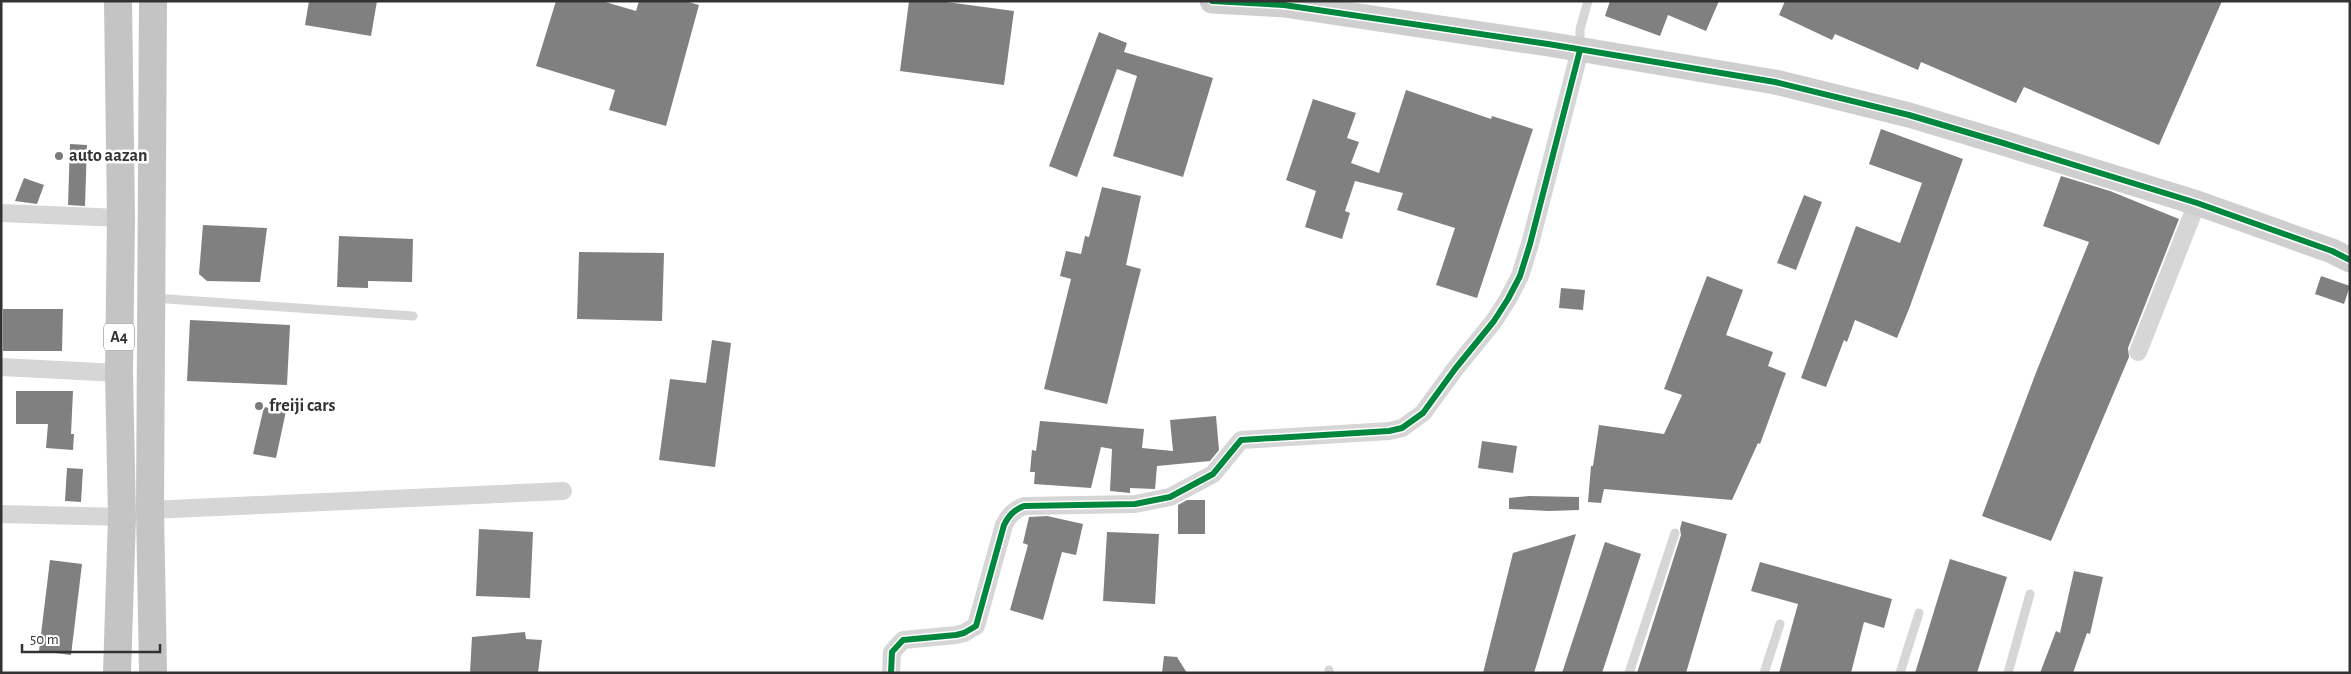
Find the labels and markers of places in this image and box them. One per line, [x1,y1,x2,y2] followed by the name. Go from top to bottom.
[69,147,148,165] place label: auto aazan
[53,150,65,162] marker: auto aazan
[269,397,335,415] place label: freiji cars
[253,400,265,412] marker: freiji cars

